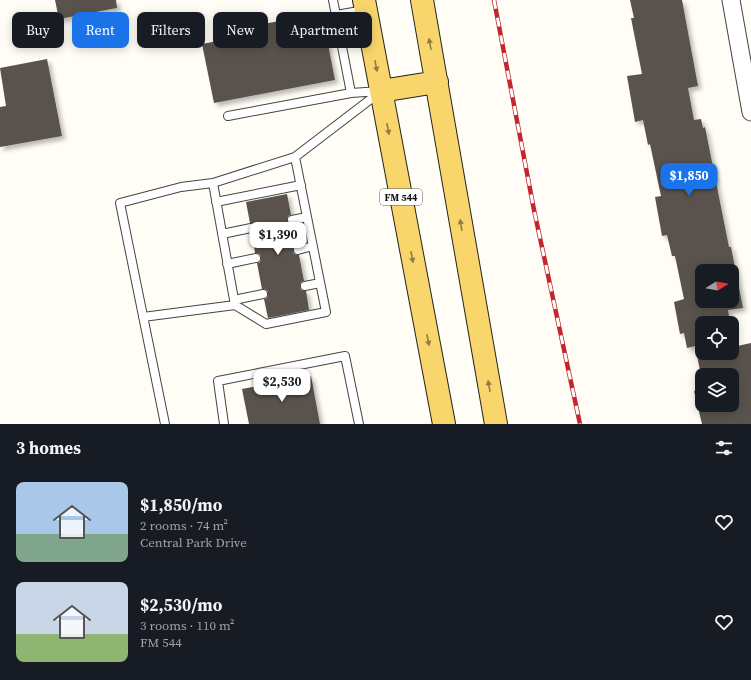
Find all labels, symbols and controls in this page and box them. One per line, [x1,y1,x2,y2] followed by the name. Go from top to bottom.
[12,12,64,48] chip: Buy
[72,12,129,48] chip: Rent
[137,12,205,48] chip: Filters
[213,12,268,48] chip: New
[276,12,372,48] chip: Apartment
[427,38,433,50] one-way arrow
[374,60,380,72] one-way arrow
[386,123,392,136] one-way arrow
[656,163,722,197] pin: $1,850
[669,167,709,184] text: $1,850
[380,189,422,205] road number: FM 544
[458,219,464,231] one-way arrow
[245,222,311,256] pin: $1,390
[258,226,298,243] text: $1,390
[410,251,416,263] one-way arrow
[695,264,739,308] north arrow
[695,264,739,412] map controls
[695,316,739,360] button: locate
[425,334,431,346] one-way arrow
[695,368,739,412] button: layers
[249,369,315,403] pin: $2,530
[262,373,302,390] text: $2,530
[486,379,492,392] one-way arrow
[16,436,81,460] text: 3 homes
[713,437,735,459] icon: filters
[140,493,222,517] text: $1,850/mo
[48,498,96,546] icon: home
[713,511,735,533] icon: heart
[140,517,228,534] text: 2 rooms · 74 m²
[140,534,247,551] text: Central Park Drive
[140,593,222,617] text: $2,530/mo
[48,598,96,646] icon: home
[713,611,735,633] icon: heart
[140,617,235,634] text: 3 rooms · 110 m²
[140,634,182,651] text: FM 544

